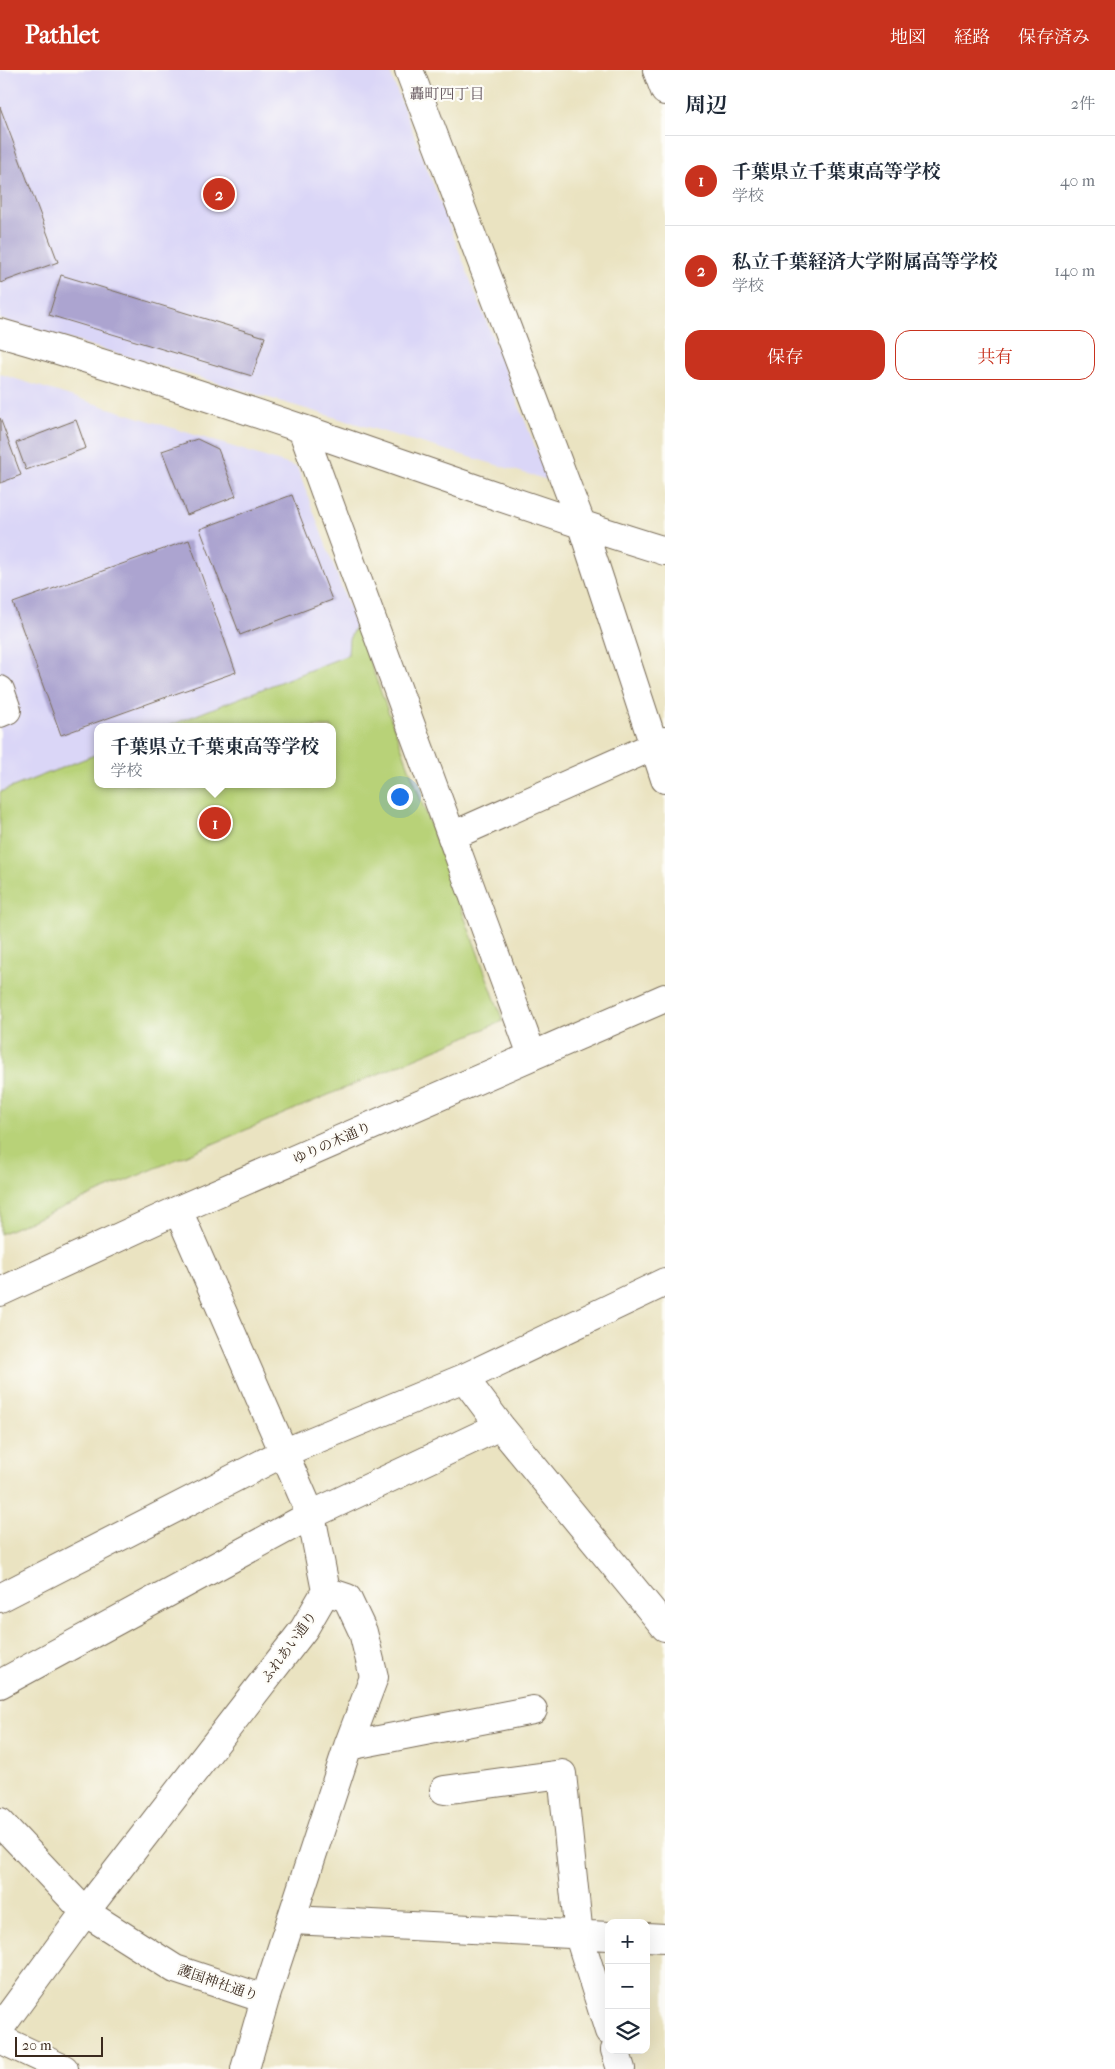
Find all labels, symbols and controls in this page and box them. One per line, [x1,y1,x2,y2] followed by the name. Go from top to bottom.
[25,21,99,49] text: Pathlet
[890,27,926,48] text: 地図
[954,27,990,48] text: 経路
[1018,27,1090,48] text: 保存済み
[409,85,485,103] district label: 轟町四丁目
[685,93,727,117] text: 周辺
[1071,94,1095,113] text: 2件
[732,161,941,183] text: 千葉県立千葉東高等学校
[698,171,704,190] text: 1
[1060,171,1095,190] text: 40 m
[203,175,235,213] pin: 2
[732,186,764,205] text: 学校
[732,251,998,273] text: 私立千葉経済大学附属高等学校
[697,261,705,280] text: 2
[1054,261,1095,280] text: 140 m
[732,276,764,295] text: 学校
[685,330,885,380] button: 保存
[895,330,1095,380] button: 共有
[94,723,336,788] popup
[110,736,320,758] text: 千葉県立千葉東高等学校
[110,761,143,780] text: 学校
[387,784,413,810] your location
[199,804,231,842] pin: 1
[290,1118,374,1168] street label: ゆりの木通り
[257,1608,321,1686] street label: ふれあい通り
[605,1919,650,2054] map controls
[605,1919,650,1964] button: +
[176,1961,260,2005] street label: 護国神社通り
[605,1964,650,2009] button: −
[605,2009,650,2054] button: layers
[15,2034,102,2057] scale bar
[22,2037,52,2054] text: 20 m

